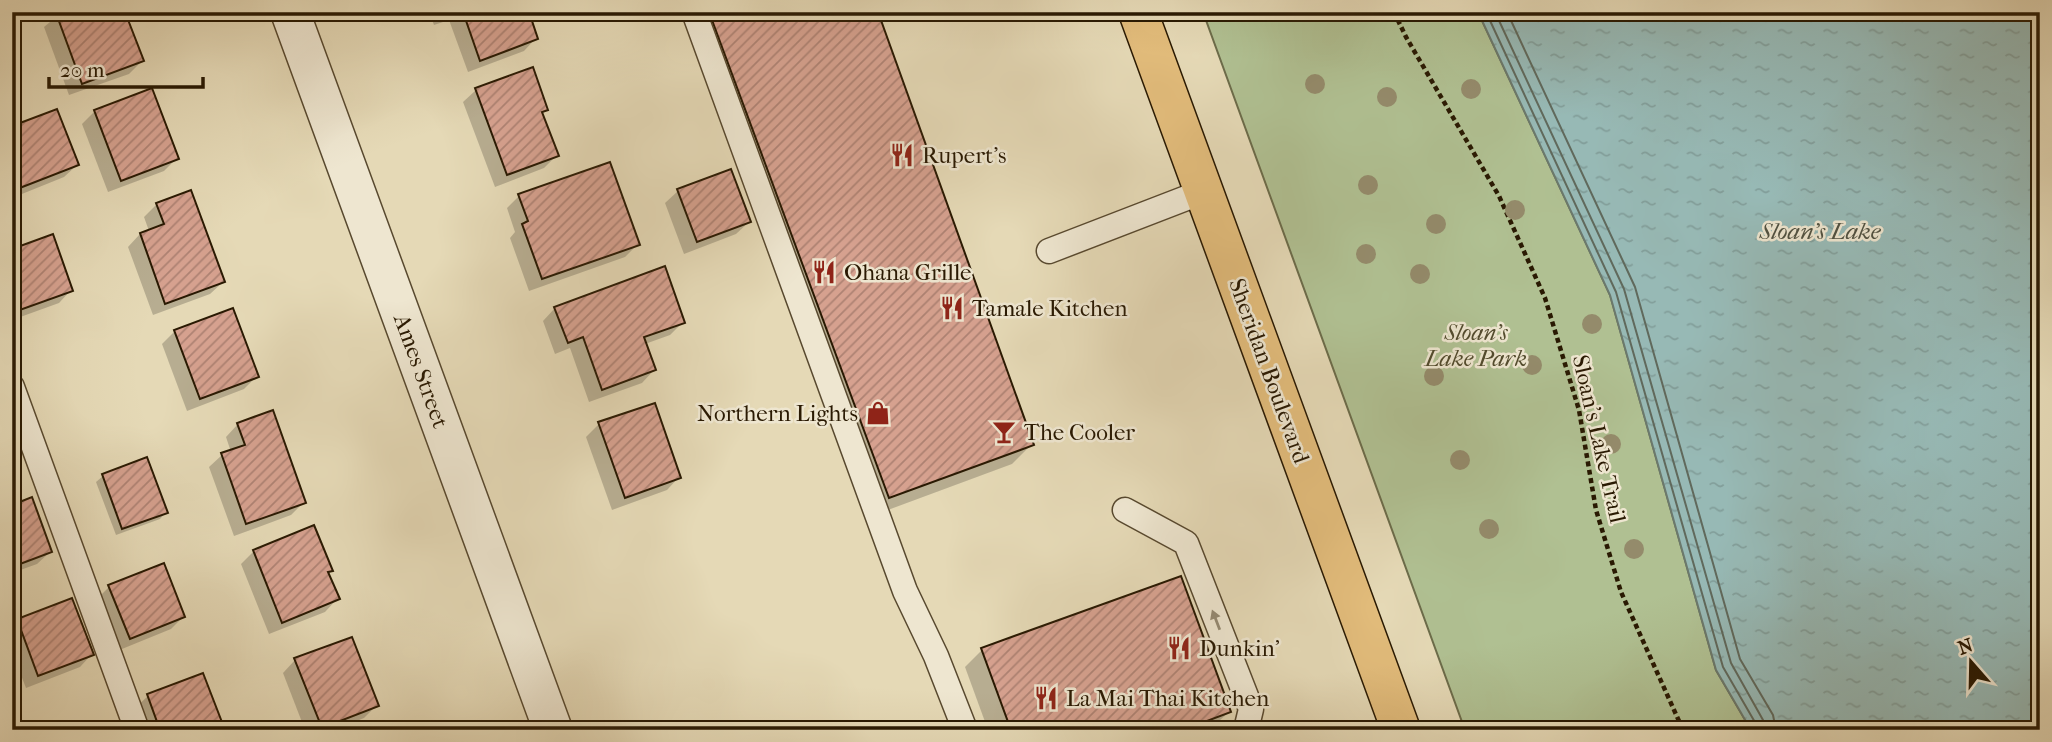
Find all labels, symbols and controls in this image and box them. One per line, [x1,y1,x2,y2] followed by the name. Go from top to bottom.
[49,46,203,90] scale bar
[60,58,105,82] text: 20 m
[888,141,916,169] restaurant icon: Rupert's
[922,142,1007,169] place label: Rupert's
[1759,217,1882,245] water label: Sloan's Lake
[810,258,838,286] restaurant icon: Ohana Grille
[844,259,971,286] place label: Ohana Grille
[1223,275,1315,468] street label: Sheridan Boulevard
[938,294,966,322] restaurant icon: Tamale Kitchen
[972,295,1128,322] place label: Tamale Kitchen
[388,309,454,432] street label: Ames Street
[1423,319,1527,372] park label: Sloan's Lake Park
[1567,352,1632,526] street label: Sloan's Lake Trail
[864,399,892,427] shop icon: Northern Lights
[697,400,858,427] place label: Northern Lights
[990,418,1018,446] bar icon: The Cooler
[1024,419,1135,446] place label: The Cooler
[1211,609,1222,630] one-way arrow
[1937,626,2007,696] north arrow
[1165,634,1193,662] restaurant icon: Dunkin'
[1955,634,1977,660] text: N
[1199,635,1280,662] place label: Dunkin'
[1032,684,1060,712] restaurant icon: La Mai Thai Kitchen
[1066,685,1270,712] place label: La Mai Thai Kitchen

